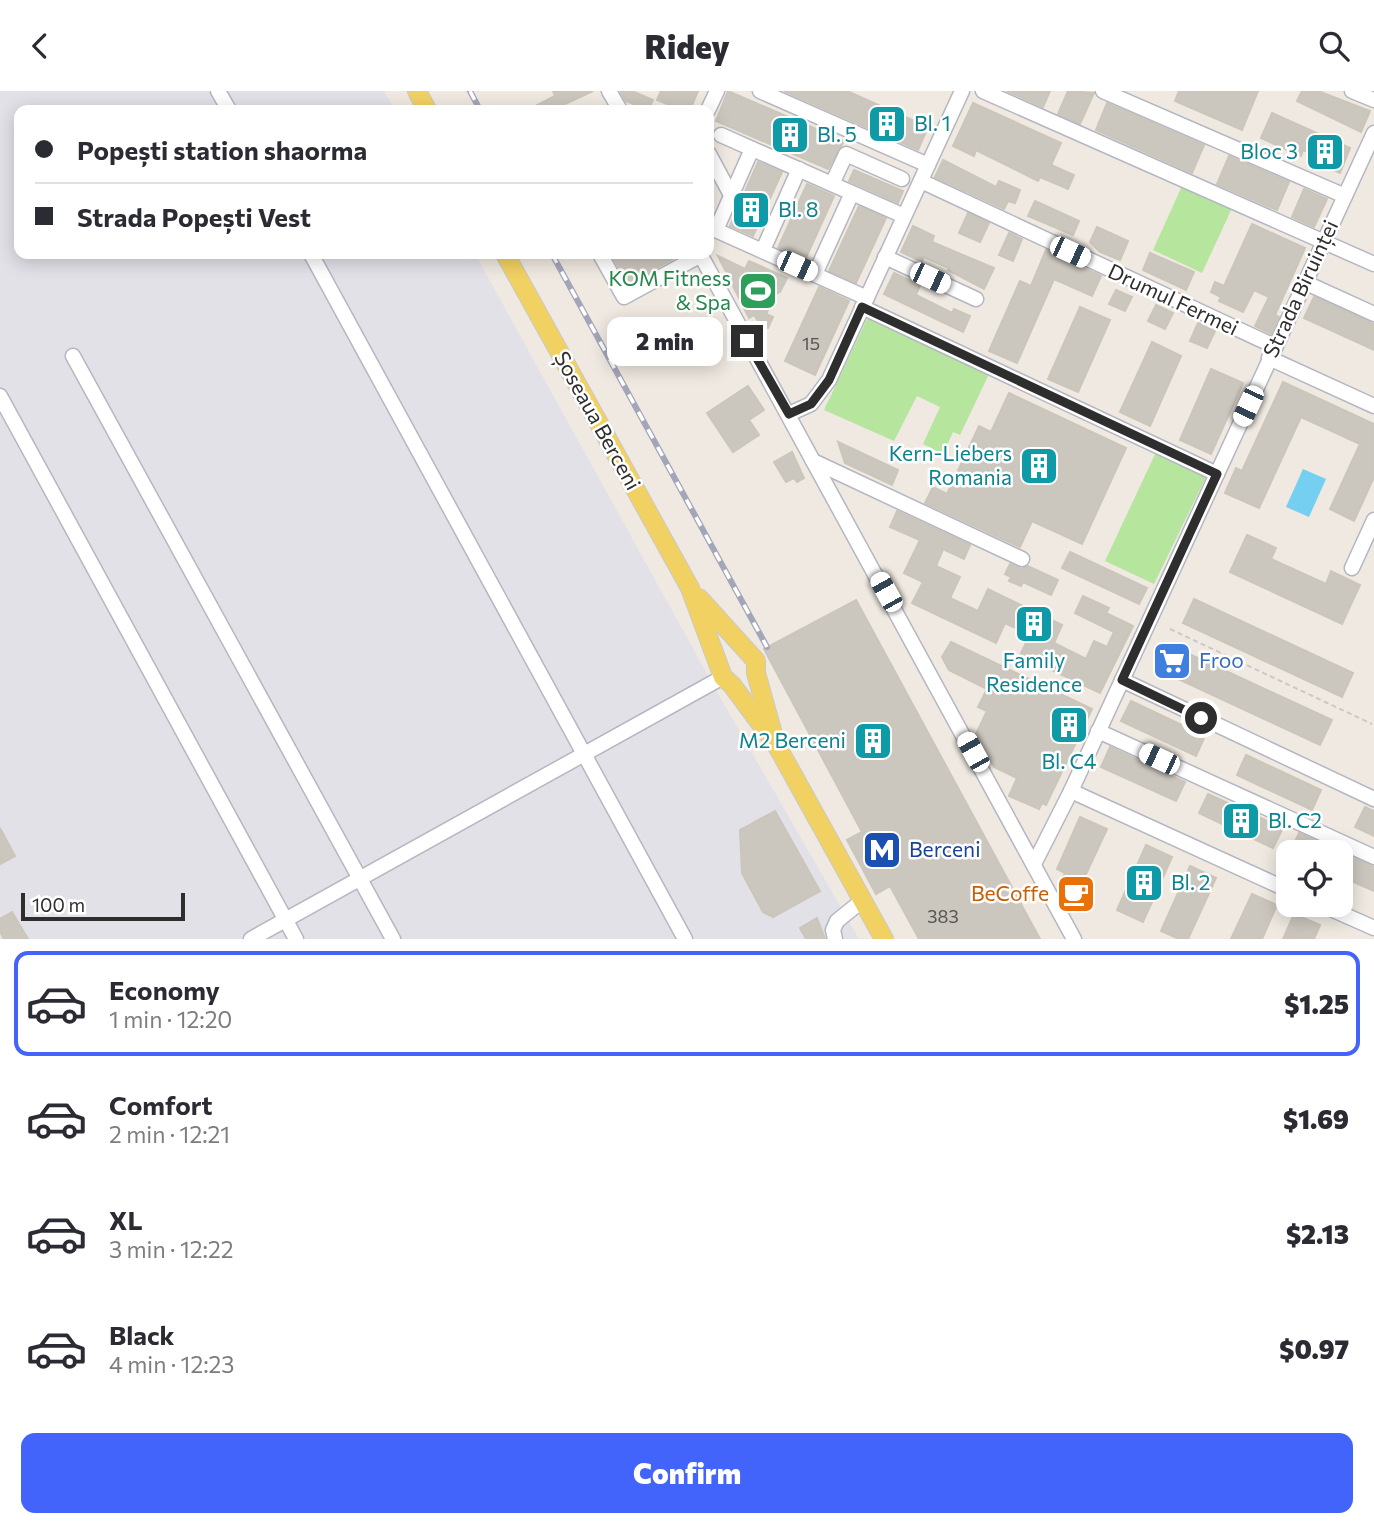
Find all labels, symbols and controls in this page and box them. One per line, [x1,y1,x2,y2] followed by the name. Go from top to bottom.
[644,26,730,66] text: Ridey
[21,27,59,65] icon: back
[1315,27,1353,65] icon: search
[866,103,908,145] building icon: Bl. 1
[914,110,951,135] place label: Bl. 1
[769,114,811,156] building icon: Bl. 5
[817,121,857,146] place label: Bl. 5
[1304,131,1346,173] building icon: Bloc 3
[77,134,367,165] text: Popești station shaorma
[1240,138,1298,163] place label: Bloc 3
[730,189,772,231] building icon: Bl. 8
[778,196,819,221] place label: Bl. 8
[77,201,311,232] text: Strada Popești Vest
[1257,216,1344,362] street label: Strada Biruinței
[1047,234,1094,270] car
[774,248,821,284] car
[1105,258,1243,340] street label: Drumul Fermei
[907,260,954,296] car
[608,265,731,314] place label: KOM Fitness & Spa
[737,270,779,312] sports icon: KOM Fitness & Spa
[607,317,722,365] callout: 2 min
[731,325,763,357] route end
[636,327,694,355] text: 2 min
[802,332,820,354] house number: 15
[548,347,647,495] street label: Șoseaua Berceni
[1230,383,1267,429] car
[889,440,1012,489] place label: Kern-Liebers Romania
[1018,445,1060,487] building icon: Kern-Liebers Romania
[867,569,906,615] car
[1013,603,1055,645] building icon: Family Residence
[1151,640,1193,682] supermarket icon: Froo
[986,647,1082,696] place label: Family Residence
[1199,647,1244,672] place label: Froo
[1185,702,1217,734] route start
[1048,704,1090,746] building icon: Bl. C4
[852,720,894,762] building icon: M2 Berceni
[739,727,846,752] place label: M2 Berceni
[954,729,993,775] car
[1136,741,1183,777] car
[1042,748,1097,773] place label: Bl. C4
[1220,800,1262,842] building icon: Bl. C2
[1268,807,1322,832] place label: Bl. C2
[861,829,903,871] metro station icon: Berceni
[909,836,981,861] place label: Berceni
[1276,840,1353,917] map controls
[1276,840,1353,917] button: locate
[1123,862,1165,904] building icon: Bl. 2
[1171,869,1211,894] place label: Bl. 2
[1055,873,1097,915] cafe icon: BeCoffe
[971,880,1049,905] place label: BeCoffe
[21,890,186,922] scale bar
[32,893,85,916] text: 100 m
[927,905,959,927] house number: 383
[25,972,88,1035] icon: car
[109,974,220,1005] text: Economy
[1284,988,1349,1019] text: $1.25
[109,1005,232,1033] text: 1 min · 12:20
[25,1087,88,1150] icon: car
[109,1089,212,1120] text: Comfort
[1283,1103,1349,1134] text: $1.69
[109,1120,230,1148] text: 2 min · 12:21
[25,1202,88,1265] icon: car
[109,1204,143,1235] text: XL
[1286,1218,1349,1249] text: $2.13
[109,1235,233,1263] text: 3 min · 12:22
[25,1317,88,1380] icon: car
[109,1319,175,1350] text: Black
[1279,1333,1349,1364] text: $0.97
[109,1350,235,1378] text: 4 min · 12:23
[21,1433,1353,1513] button: Confirm

